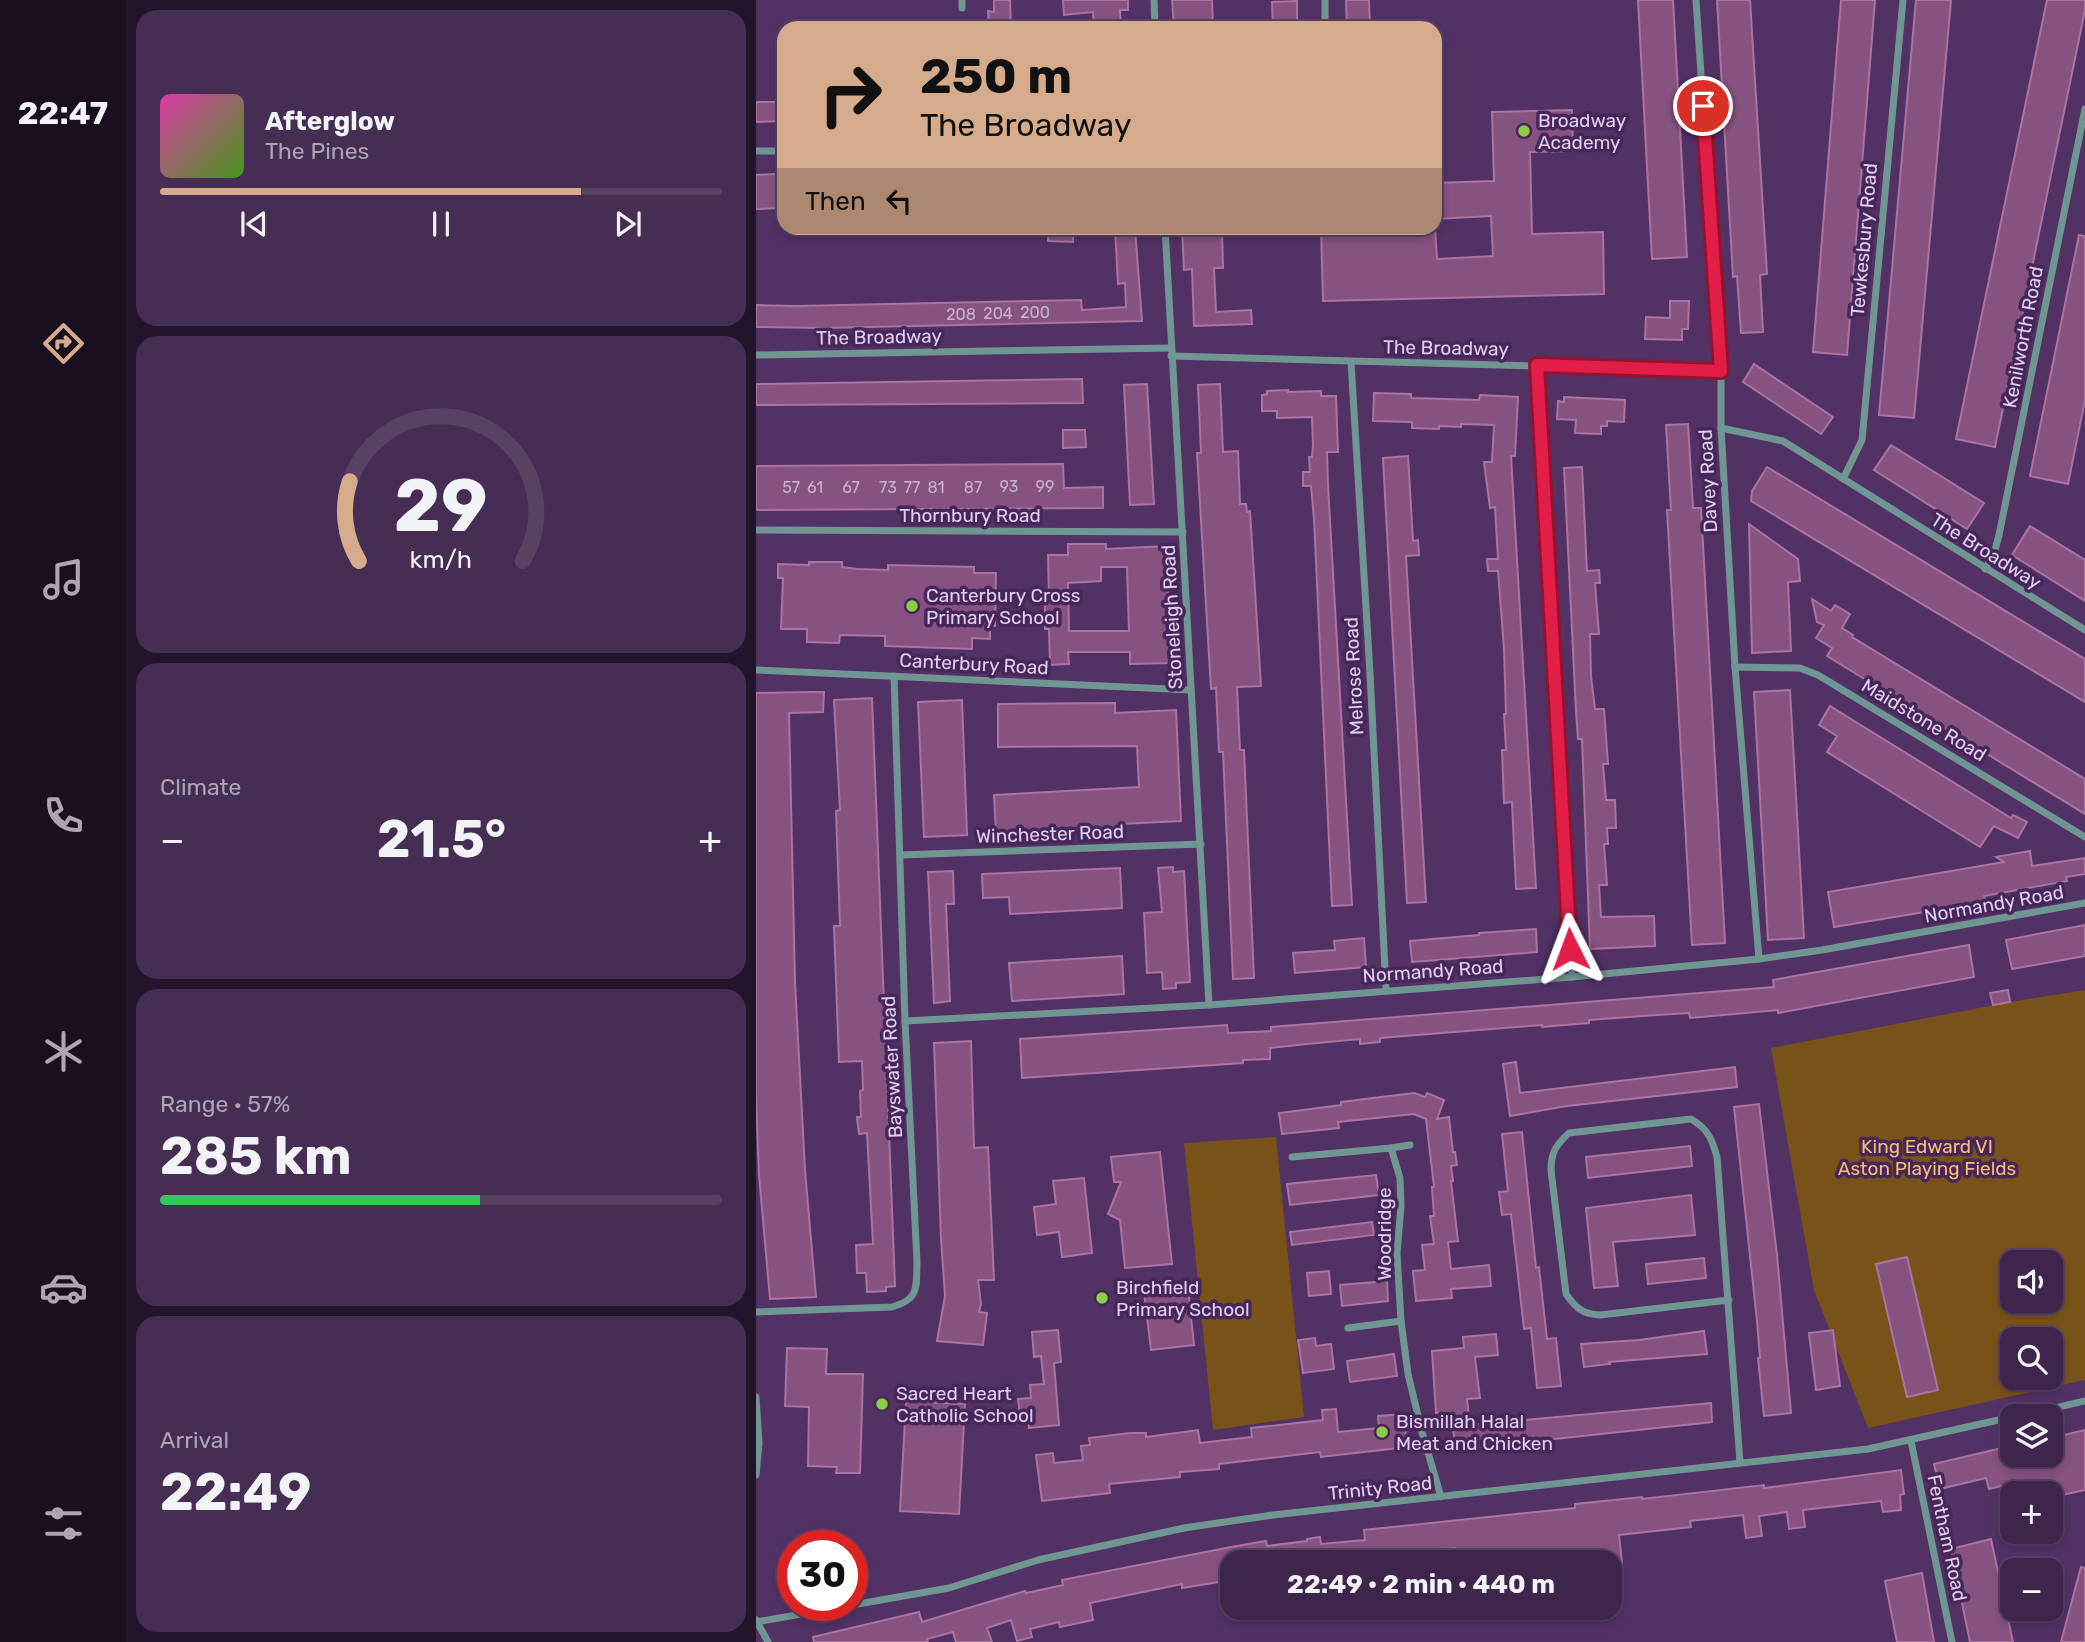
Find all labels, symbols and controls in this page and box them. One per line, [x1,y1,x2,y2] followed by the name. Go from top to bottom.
[920,47,1072,105] text: 250 m
[805,49,896,140] icon: right
[1673,76,1733,136] pin
[1684,87,1722,125] icon: arrive
[18,94,108,132] text: 22:47
[265,106,395,137] text: Afterglow
[920,106,1132,144] text: The Broadway
[1538,109,1626,154] place label: Broadway Academy
[1516,123,1532,139] marker: Broadway Academy
[265,137,369,165] text: The Pines
[1846,162,1882,318] street label: Tewkesbury Road
[880,182,918,220] icon: left
[805,186,866,217] text: Then
[235,205,273,243] icon: previous
[422,205,460,243] icon: pause
[609,205,647,243] icon: next
[1998,264,2048,410] street label: Kenilworth Road
[1020,303,1050,322] house number: 200
[983,304,1013,323] house number: 204
[946,305,976,324] house number: 208
[39,319,88,368] icon: directions
[816,324,942,350] street label: The Broadway
[1383,335,1509,361] street label: The Broadway
[1694,429,1722,533] street label: Davey Road
[394,463,488,549] text: 29
[1000,477,1018,496] house number: 93
[1036,477,1054,496] house number: 99
[782,478,800,497] house number: 57
[807,478,823,497] house number: 61
[842,478,860,497] house number: 67
[879,478,897,497] house number: 73
[904,478,920,497] house number: 77
[927,478,945,497] house number: 81
[964,478,982,497] house number: 87
[899,504,1041,527] street label: Thornbury Road
[1927,508,2045,594] street label: The Broadway
[410,544,472,573] text: km/h
[1157,544,1187,690] street label: Stoneleigh Road
[39,555,88,604] icon: music
[926,584,1080,629] place label: Canterbury Cross Primary School
[904,598,920,614] marker: Canterbury Cross Primary School
[1339,616,1369,736] street label: Melrose Road
[899,649,1049,679] street label: Canterbury Road
[1858,674,1990,766] street label: Maidstone Road
[160,773,241,801] text: Climate
[39,791,88,840] icon: phone
[377,808,506,870] text: 21.5°
[160,817,185,863] text: −
[698,817,722,863] text: +
[976,820,1124,848] street label: Winchester Road
[1922,880,2066,928] street label: Normandy Road
[1533,912,1607,986] position arrow
[1362,955,1504,987] street label: Normandy Road
[877,995,907,1139] street label: Bayswater Road
[39,1027,88,1076] icon: climate
[160,1090,290,1118] text: Range · 57%
[160,1125,352,1187] text: 285 km
[1838,1135,2016,1180] park label: King Edward VI Aston Playing Fields
[1373,1187,1396,1281] street label: Woodridge
[2000,1250,2063,1621] map controls
[2000,1250,2063,1313] button: sound
[39,1263,88,1312] icon: car
[1116,1276,1250,1321] place label: Birchfield Primary School
[1094,1290,1110,1306] marker: Birchfield Primary School
[2000,1327,2063,1390] button: search
[896,1382,1034,1427] place label: Sacred Heart Catholic School
[874,1396,890,1412] marker: Sacred Heart Catholic School
[2000,1404,2063,1467] button: layers
[1396,1410,1553,1455] place label: Bismillah Halal Meat and Chicken
[1374,1424,1390,1440] marker: Bismillah Halal Meat and Chicken
[160,1426,229,1454] text: Arrival
[160,1461,311,1523] text: 22:49
[1327,1471,1433,1505] street label: Trinity Road
[1922,1473,1972,1603] street label: Fentham Road
[2000,1481,2063,1544] button: +
[39,1499,88,1548] icon: filters
[777,1530,868,1621] speed limit sign: 30
[2000,1558,2063,1621] button: −
[1287,1569,1555,1600] text: 22:49 · 2 min · 440 m

